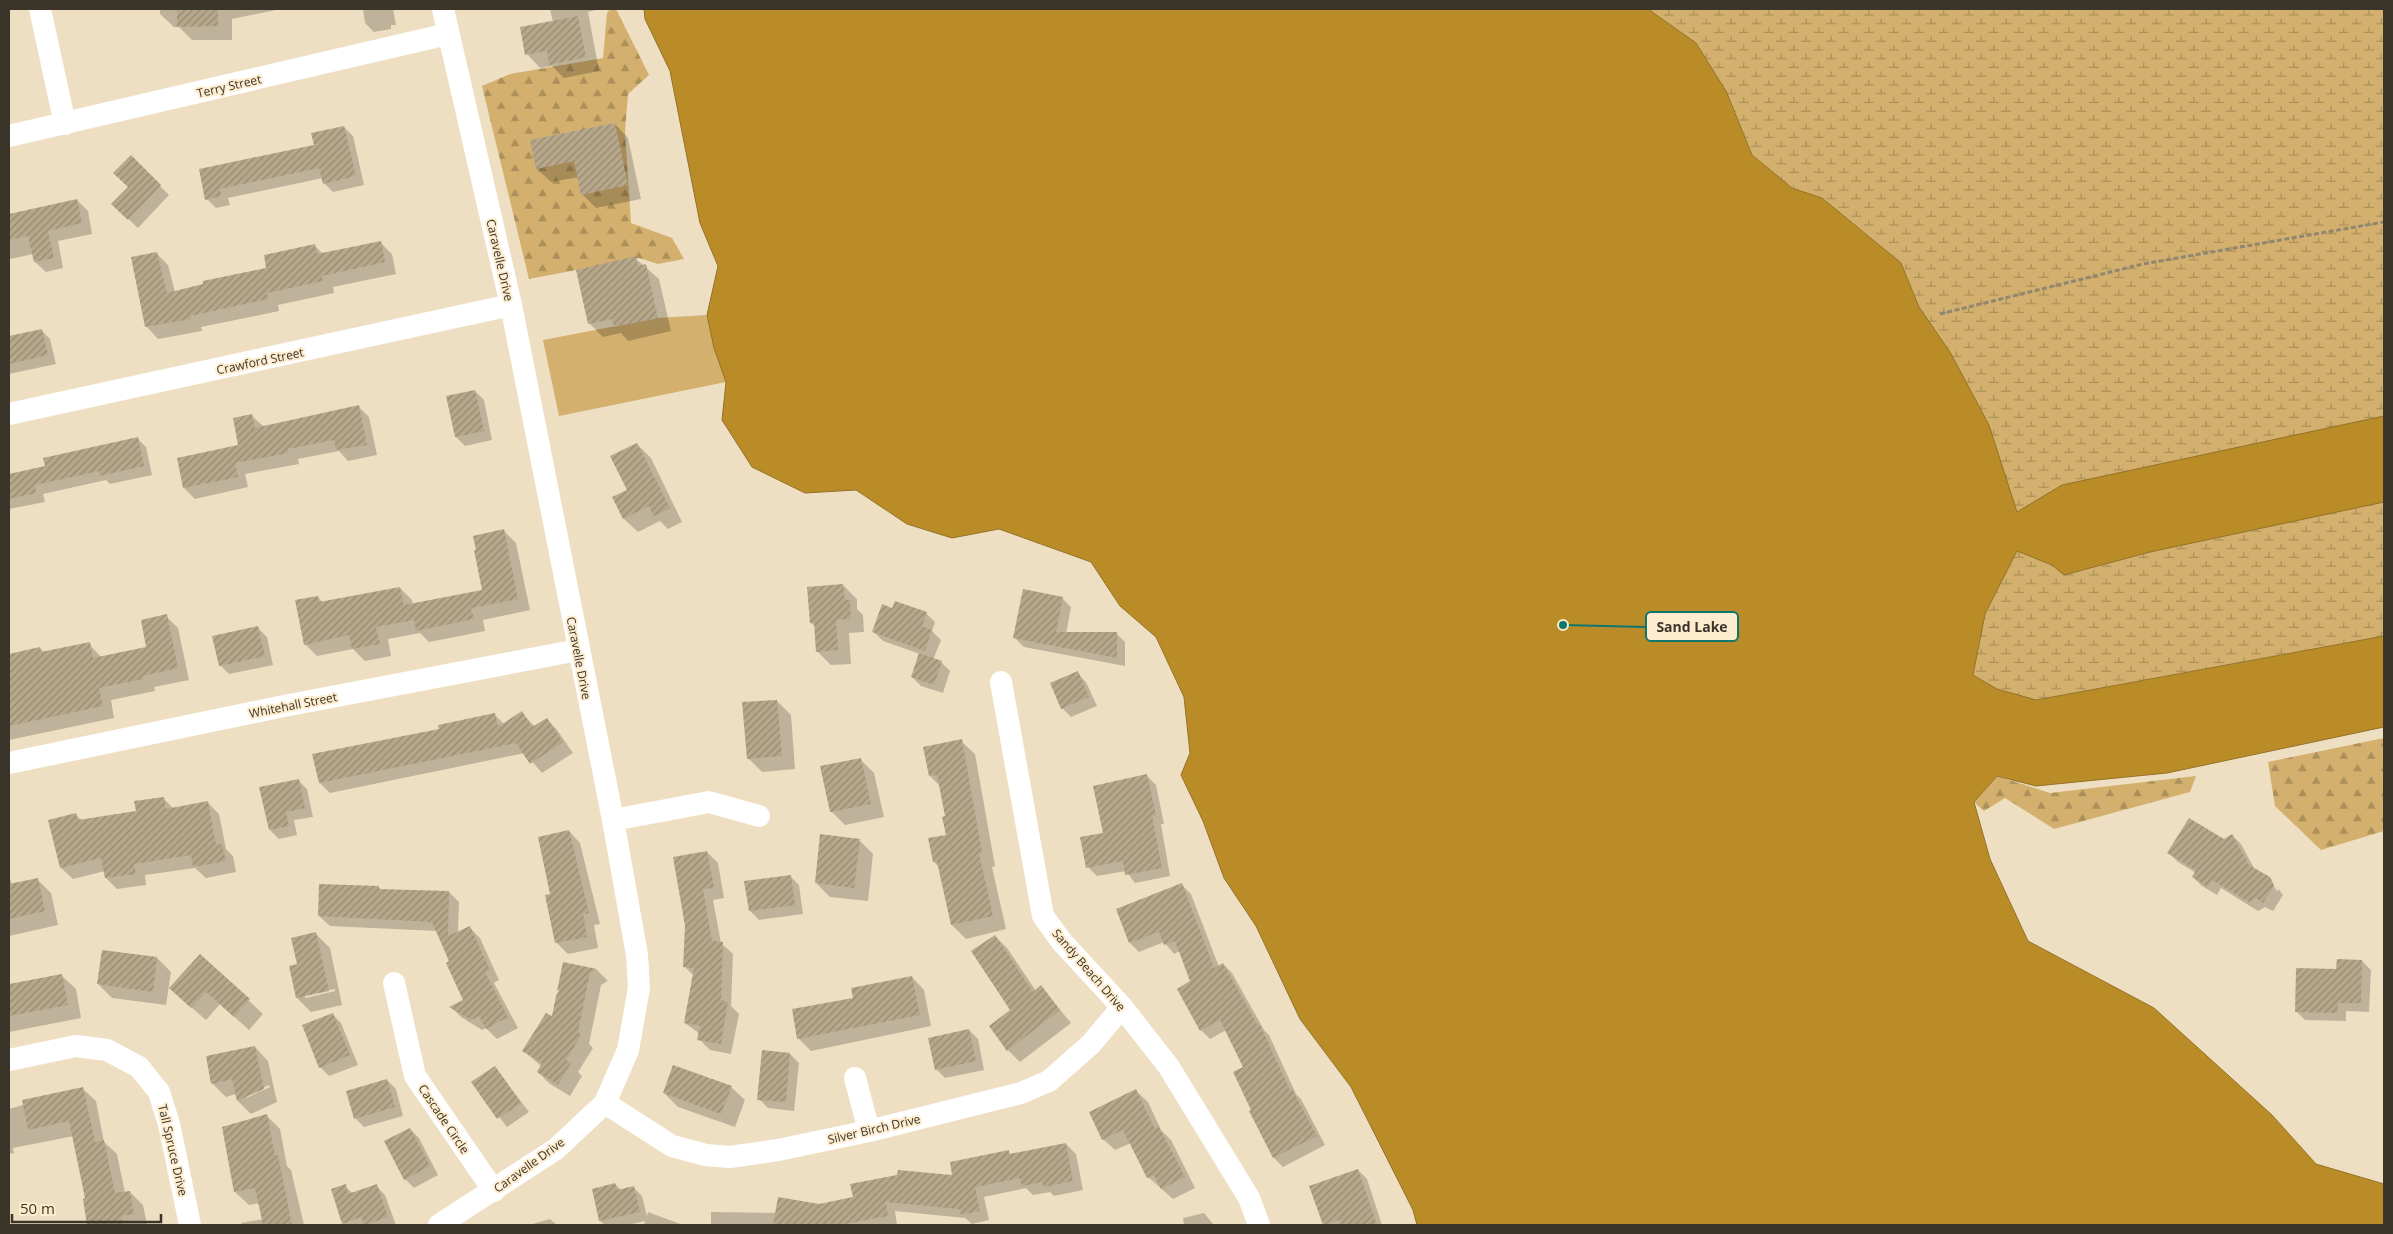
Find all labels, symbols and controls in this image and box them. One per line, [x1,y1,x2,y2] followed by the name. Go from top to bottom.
[195,70,263,102] street label: Terry Street
[482,217,518,303] street label: Caravelle Drive
[215,343,305,379] street label: Crawford Street
[1646,612,1738,641] callout: Sand Lake
[563,615,595,701] street label: Caravelle Drive
[1656,617,1728,636] text: Sand Lake
[248,688,338,722] street label: Whitehall Street
[1049,925,1130,1015] street label: Sandy Beach Drive
[414,1081,474,1157] street label: Cascade Circle
[154,1102,192,1198] street label: Tall Spruce Drive
[826,1110,922,1148] street label: Silver Birch Drive
[490,1133,568,1197] street label: Caravelle Drive
[12,1192,161,1224] scale bar
[20,1198,55,1218] text: 50 m

